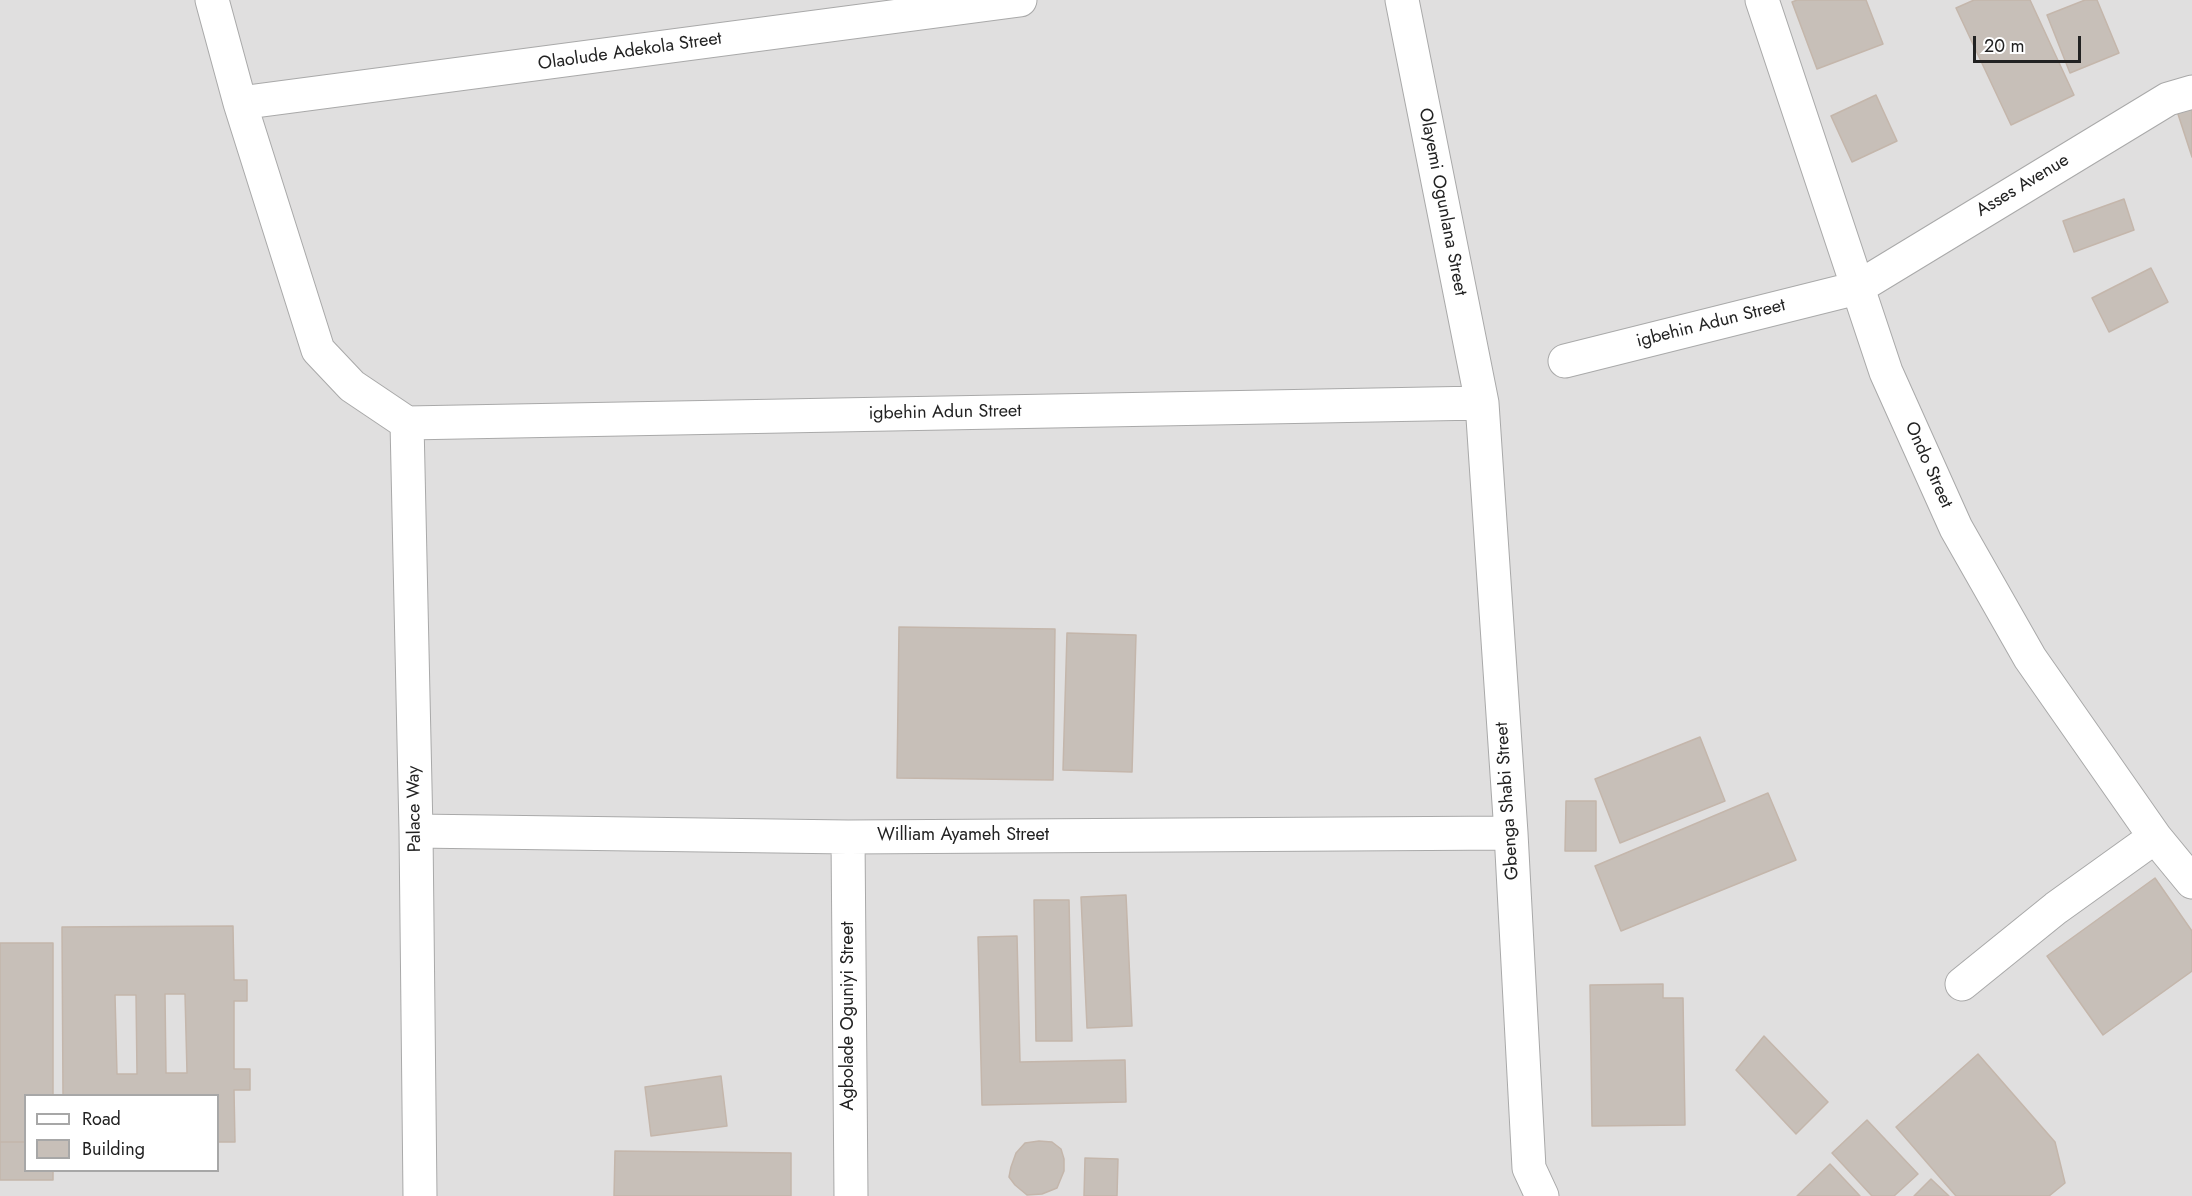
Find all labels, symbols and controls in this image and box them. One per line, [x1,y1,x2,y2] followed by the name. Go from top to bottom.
[1976,24,2084,62] scale bar
[537,28,723,76] street label: Olaolude Adekola Street
[1984,33,2024,59] text: 20 m
[1413,106,1471,298] street label: Olayemi Ogunlana Street
[1973,150,2073,222] street label: Asses Avenue
[1634,295,1788,353] street label: igbehin Adun Street
[868,401,1022,425] street label: igbehin Adun Street
[1899,419,1957,511] street label: Ondo Street
[1492,721,1524,881] street label: Gbenga Shabi Street
[403,766,427,852] street label: Palace Way
[877,825,1049,847] street label: William Ayameh Street
[838,922,860,1110] street label: Agbolade Oguniyi Street
[24,1094,219,1172] legend
[82,1106,121,1132] text: Road
[82,1136,145,1162] text: Building

